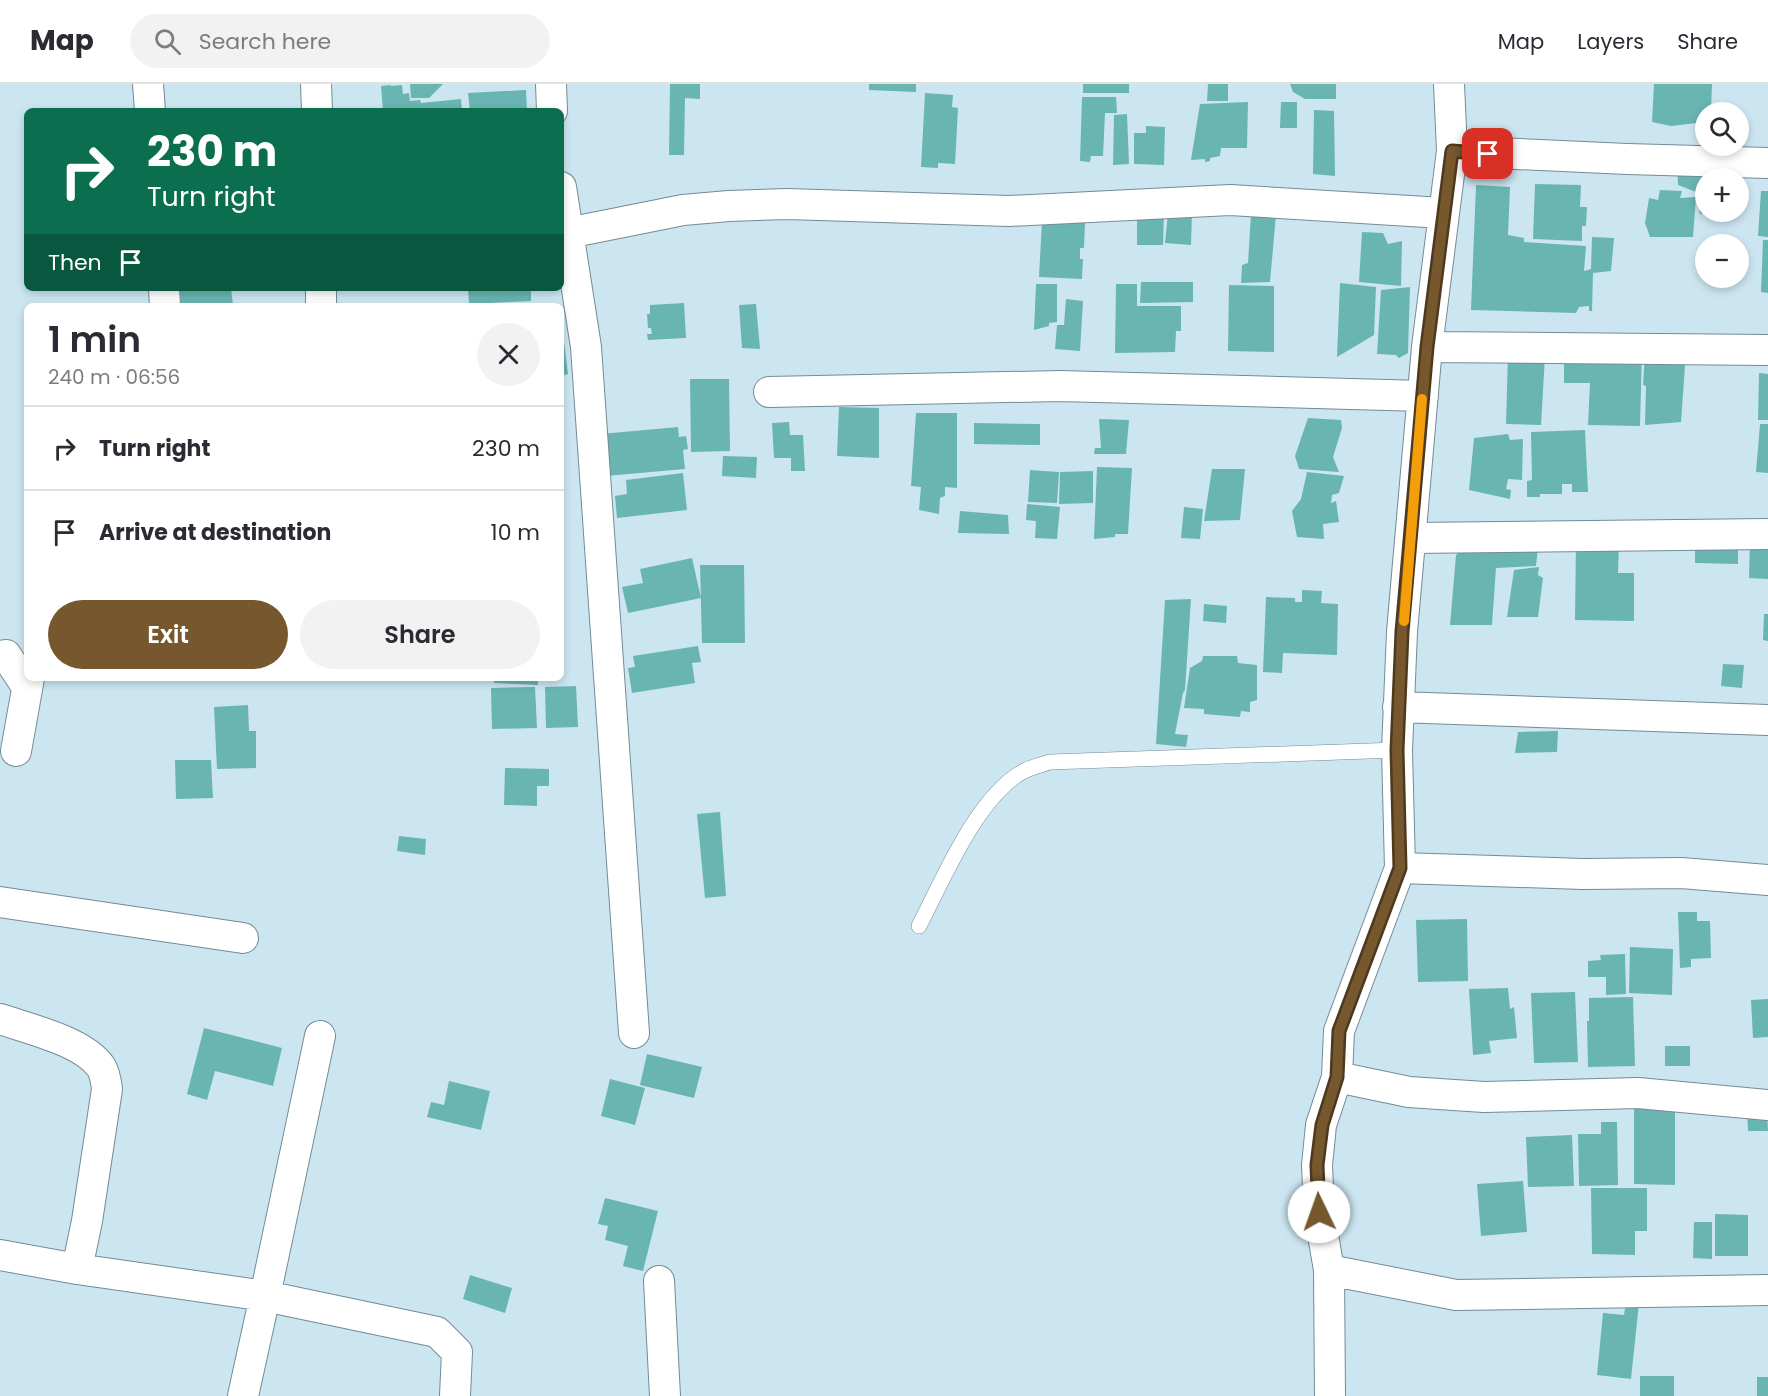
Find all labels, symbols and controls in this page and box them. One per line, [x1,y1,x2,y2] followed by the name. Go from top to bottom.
[130,14,550,68] search box
[30,21,94,60] text: Map
[151,25,184,58] icon: search
[199,26,331,57] text: Search here
[1498,27,1544,56] text: Map
[1577,27,1644,56] text: Layers
[1677,27,1738,56] text: Share
[1695,102,1749,288] map controls
[1695,102,1749,156] button: search
[147,122,277,181] text: 230 m
[1462,128,1513,179] pin
[48,132,126,210] icon: right
[1471,137,1504,170] icon: arrive
[1695,168,1749,222] button: +
[147,178,276,215] text: Turn right
[1695,234,1749,288] button: −
[114,246,147,279] icon: arrive
[48,247,102,278] text: Then
[48,314,141,365] text: 1 min
[477,323,540,386] button: close
[48,363,180,391] text: 240 m · 06:56
[48,432,81,465] icon: right
[99,433,210,464] text: Turn right
[472,433,540,464] text: 230 m
[48,516,81,549] icon: arrive
[99,517,331,548] text: Arrive at destination
[491,517,540,548] text: 10 m
[48,600,288,669] button: Exit
[300,600,540,669] button: Share
[1287,1180,1351,1244] position arrow

